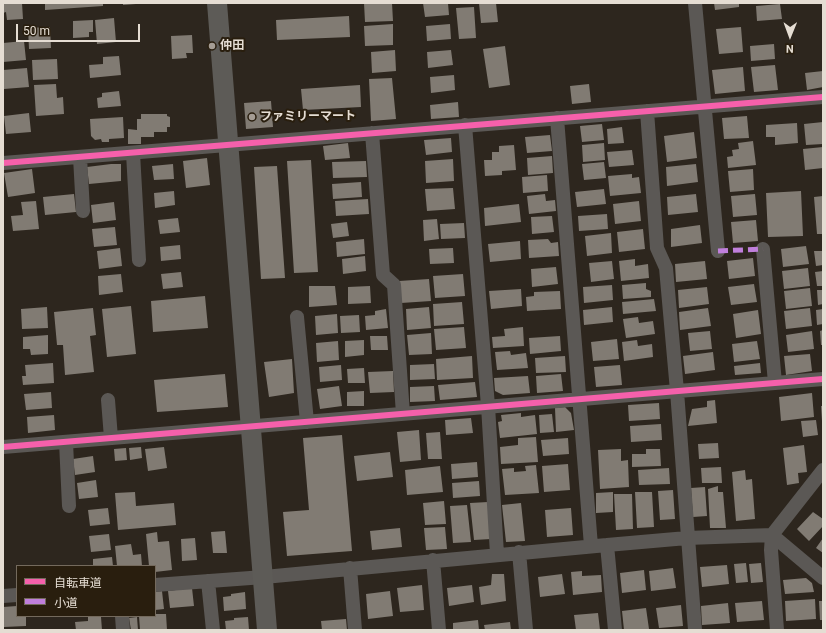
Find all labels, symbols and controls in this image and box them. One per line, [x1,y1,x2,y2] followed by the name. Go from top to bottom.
[18,16,142,42] scale bar
[770,16,810,56] north arrow
[23,24,50,38] text: 50 m
[220,39,244,53] place label: 仲田
[207,41,217,51] marker: 仲田
[786,42,794,55] text: N
[260,110,356,124] place label: ファミリーマート
[247,112,257,122] marker: ファミリーマート
[16,565,156,617] legend
[54,576,102,590] text: 自転車道
[54,596,78,610] text: 小道

